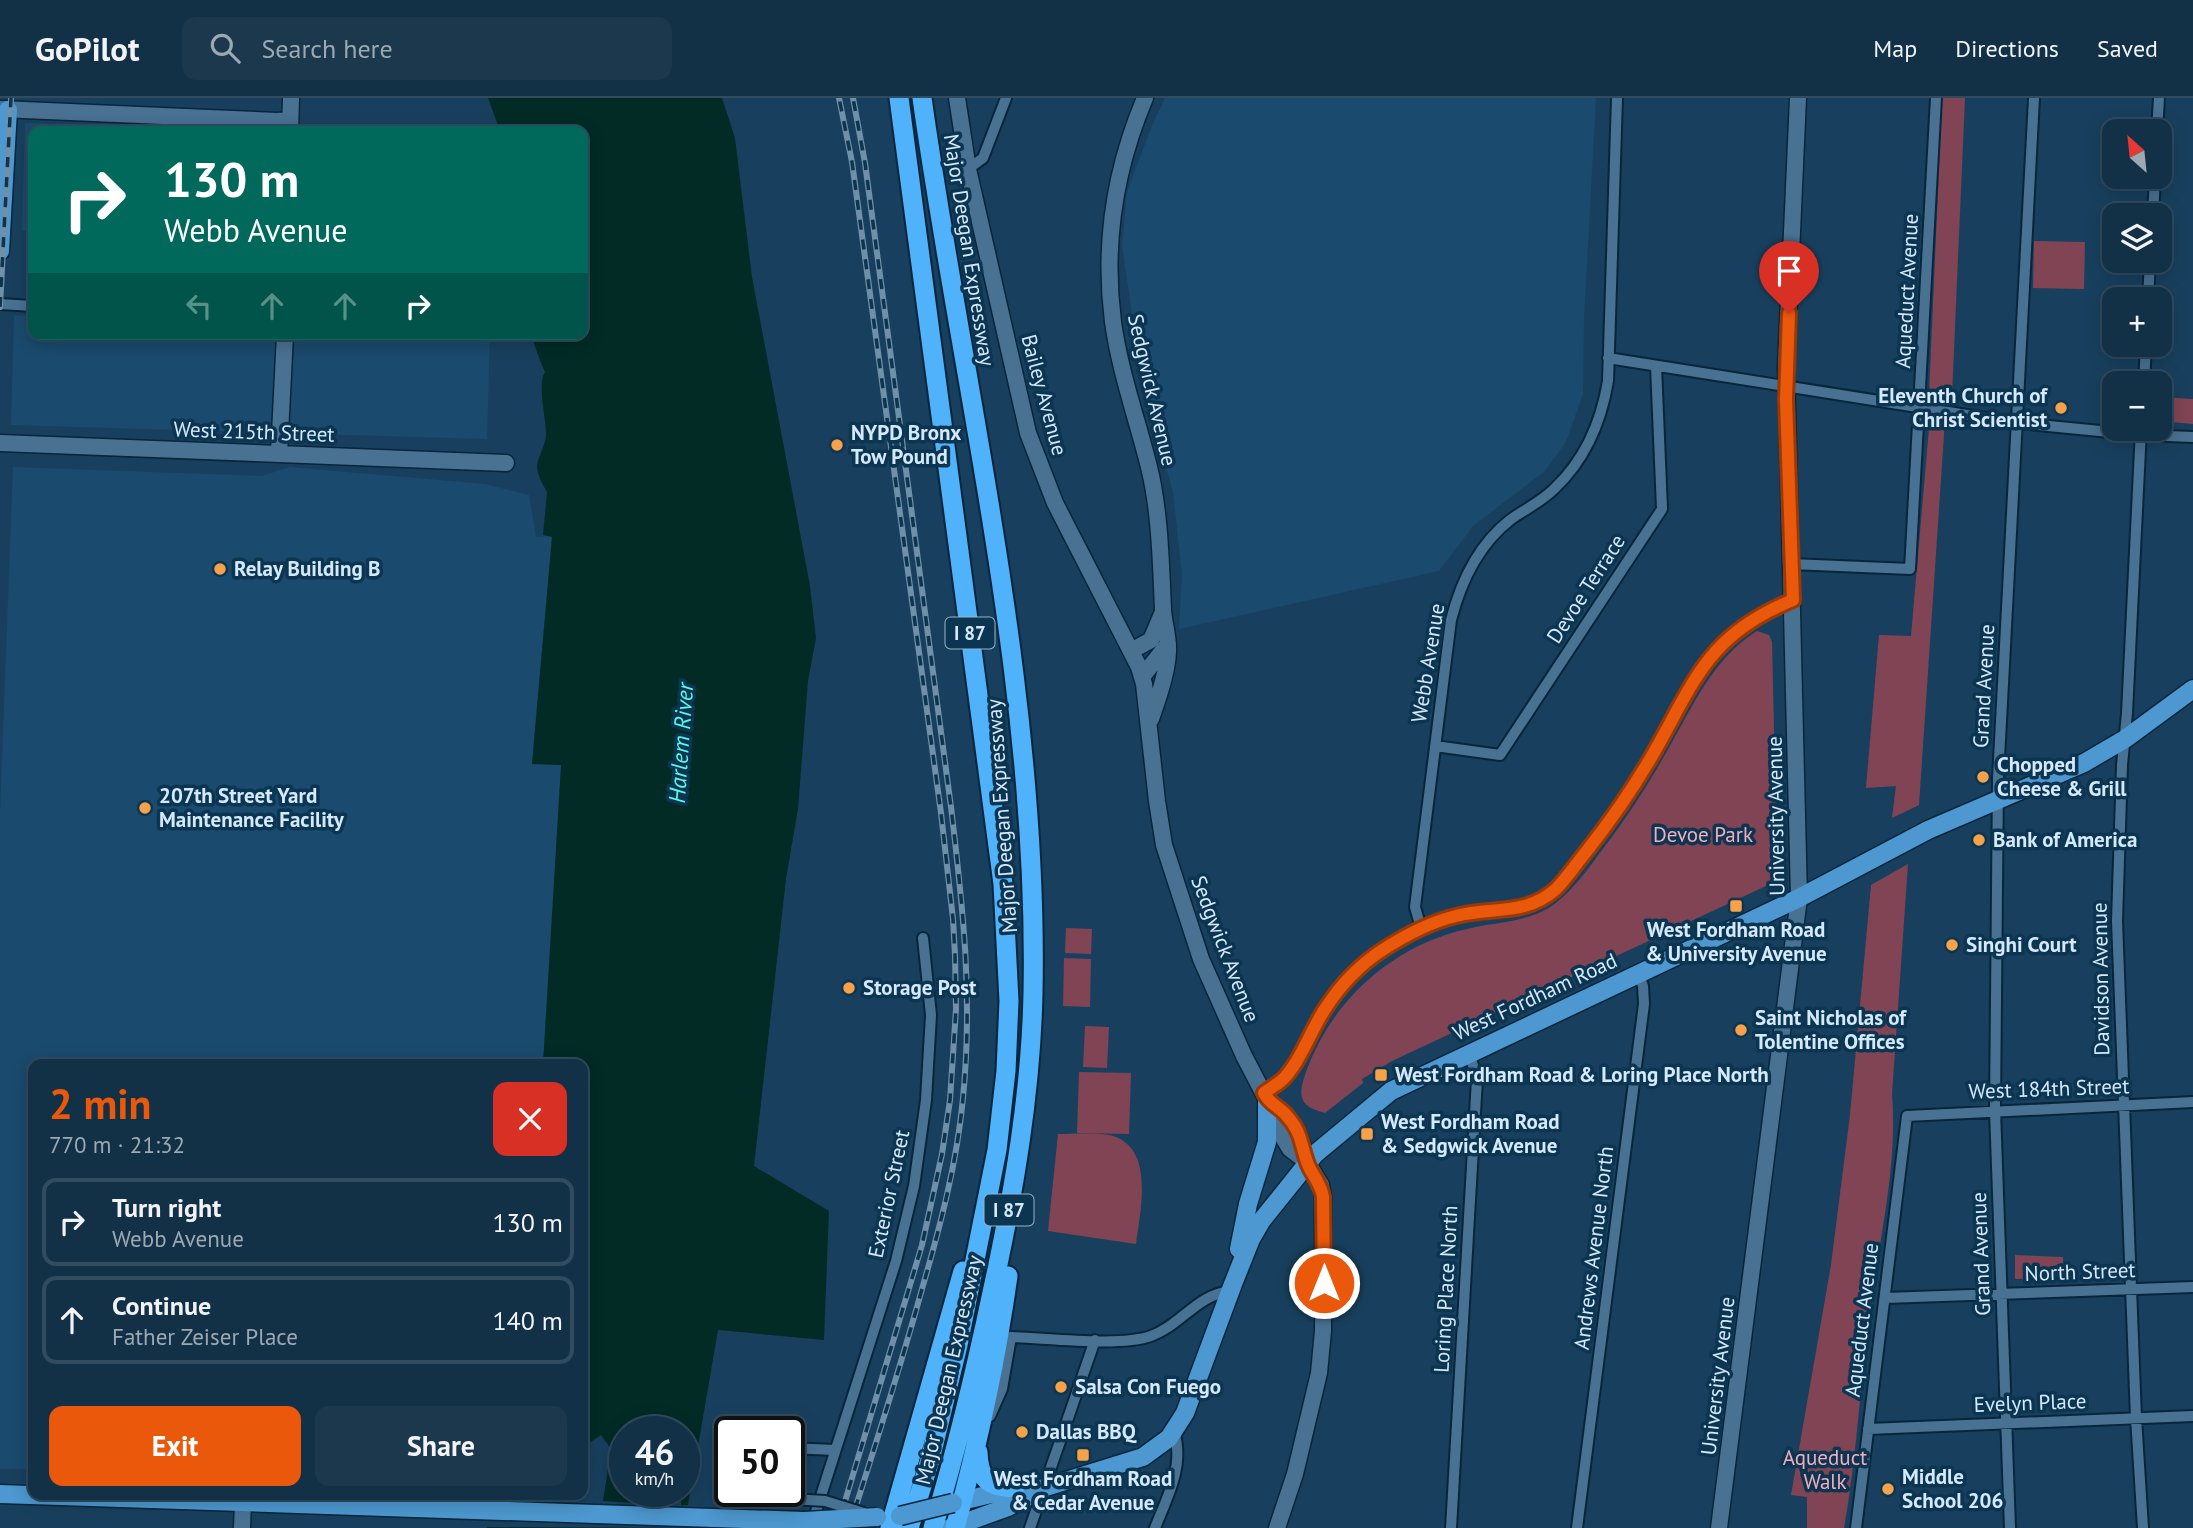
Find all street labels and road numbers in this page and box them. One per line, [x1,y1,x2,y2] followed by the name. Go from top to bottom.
[938,132,1001,368] street label: Major Deegan Expressway
[1889,213,1924,369] street label: Aqueduct Avenue
[1122,311,1183,468] street label: Sedgwick Avenue
[1015,331,1074,458] street label: Bailey Avenue
[173,415,335,448] street label: West 215th Street
[1540,529,1631,648] street label: Devoe Terrace
[1405,601,1450,724] street label: Webb Avenue
[946,618,995,648] road number: I 87
[1967,623,2000,748] street label: Grand Avenue
[980,698,1023,934] street label: Major Deegan Expressway
[1761,736,1790,896] street label: University Avenue
[1185,872,1266,1026] street label: Sedgwick Avenue
[2086,902,2115,1056] street label: Davidson Avenue
[1448,947,1621,1046] street label: West Fordham Road
[1968,1072,2130,1105] street label: West 184th Street
[862,1127,915,1260] street label: Exterior Street
[1568,1145,1619,1351] street label: Andrews Avenue North
[1965,1192,1996,1316] street label: Grand Avenue
[984,1194,1034,1226] road number: I 87
[1428,1205,1463,1373] street label: Loring Place North
[1839,1241,1884,1399] street label: Aqueduct Avenue
[909,1252,988,1487] street label: Major Deegan Expressway
[2024,1256,2136,1287] street label: North Street
[1694,1295,1741,1457] street label: University Avenue
[1973,1387,2087,1418] street label: Evelyn Place

